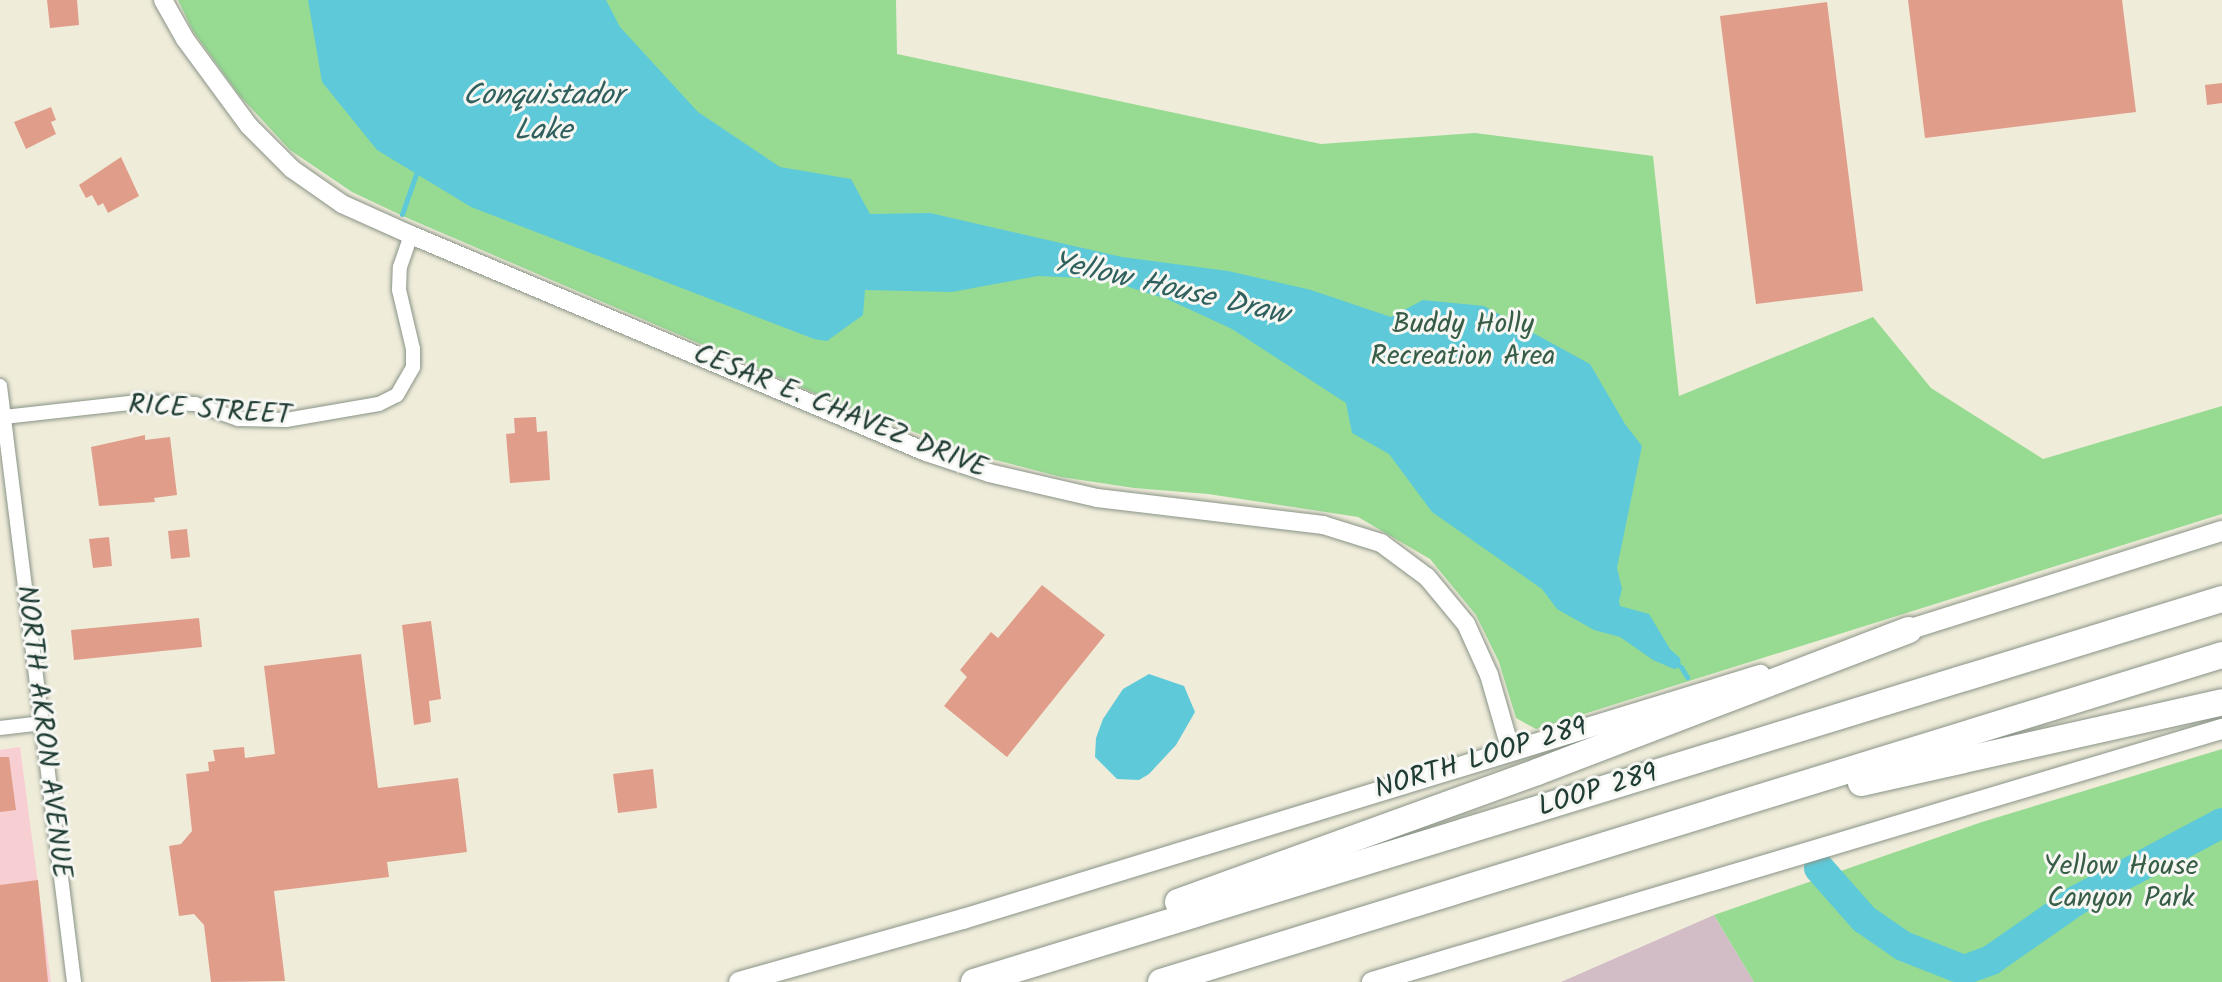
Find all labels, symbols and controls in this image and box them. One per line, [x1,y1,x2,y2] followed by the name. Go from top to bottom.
[463,78,623,148] water label: Conquistador Lake
[1048,244,1292,334] water label: Yellow House Draw
[1371,308,1555,374] park label: Buddy Holly Recreation Area
[688,338,992,486] street label: CESAR E. CHAVEZ DRIVE
[127,389,293,433] street label: RICE STREET
[8,584,78,880] street label: NORTH AKRON AVENUE
[1371,711,1591,807] street label: NORTH LOOP 289
[1534,757,1662,825] street label: LOOP 289
[2044,850,2198,916] park label: Yellow House Canyon Park

